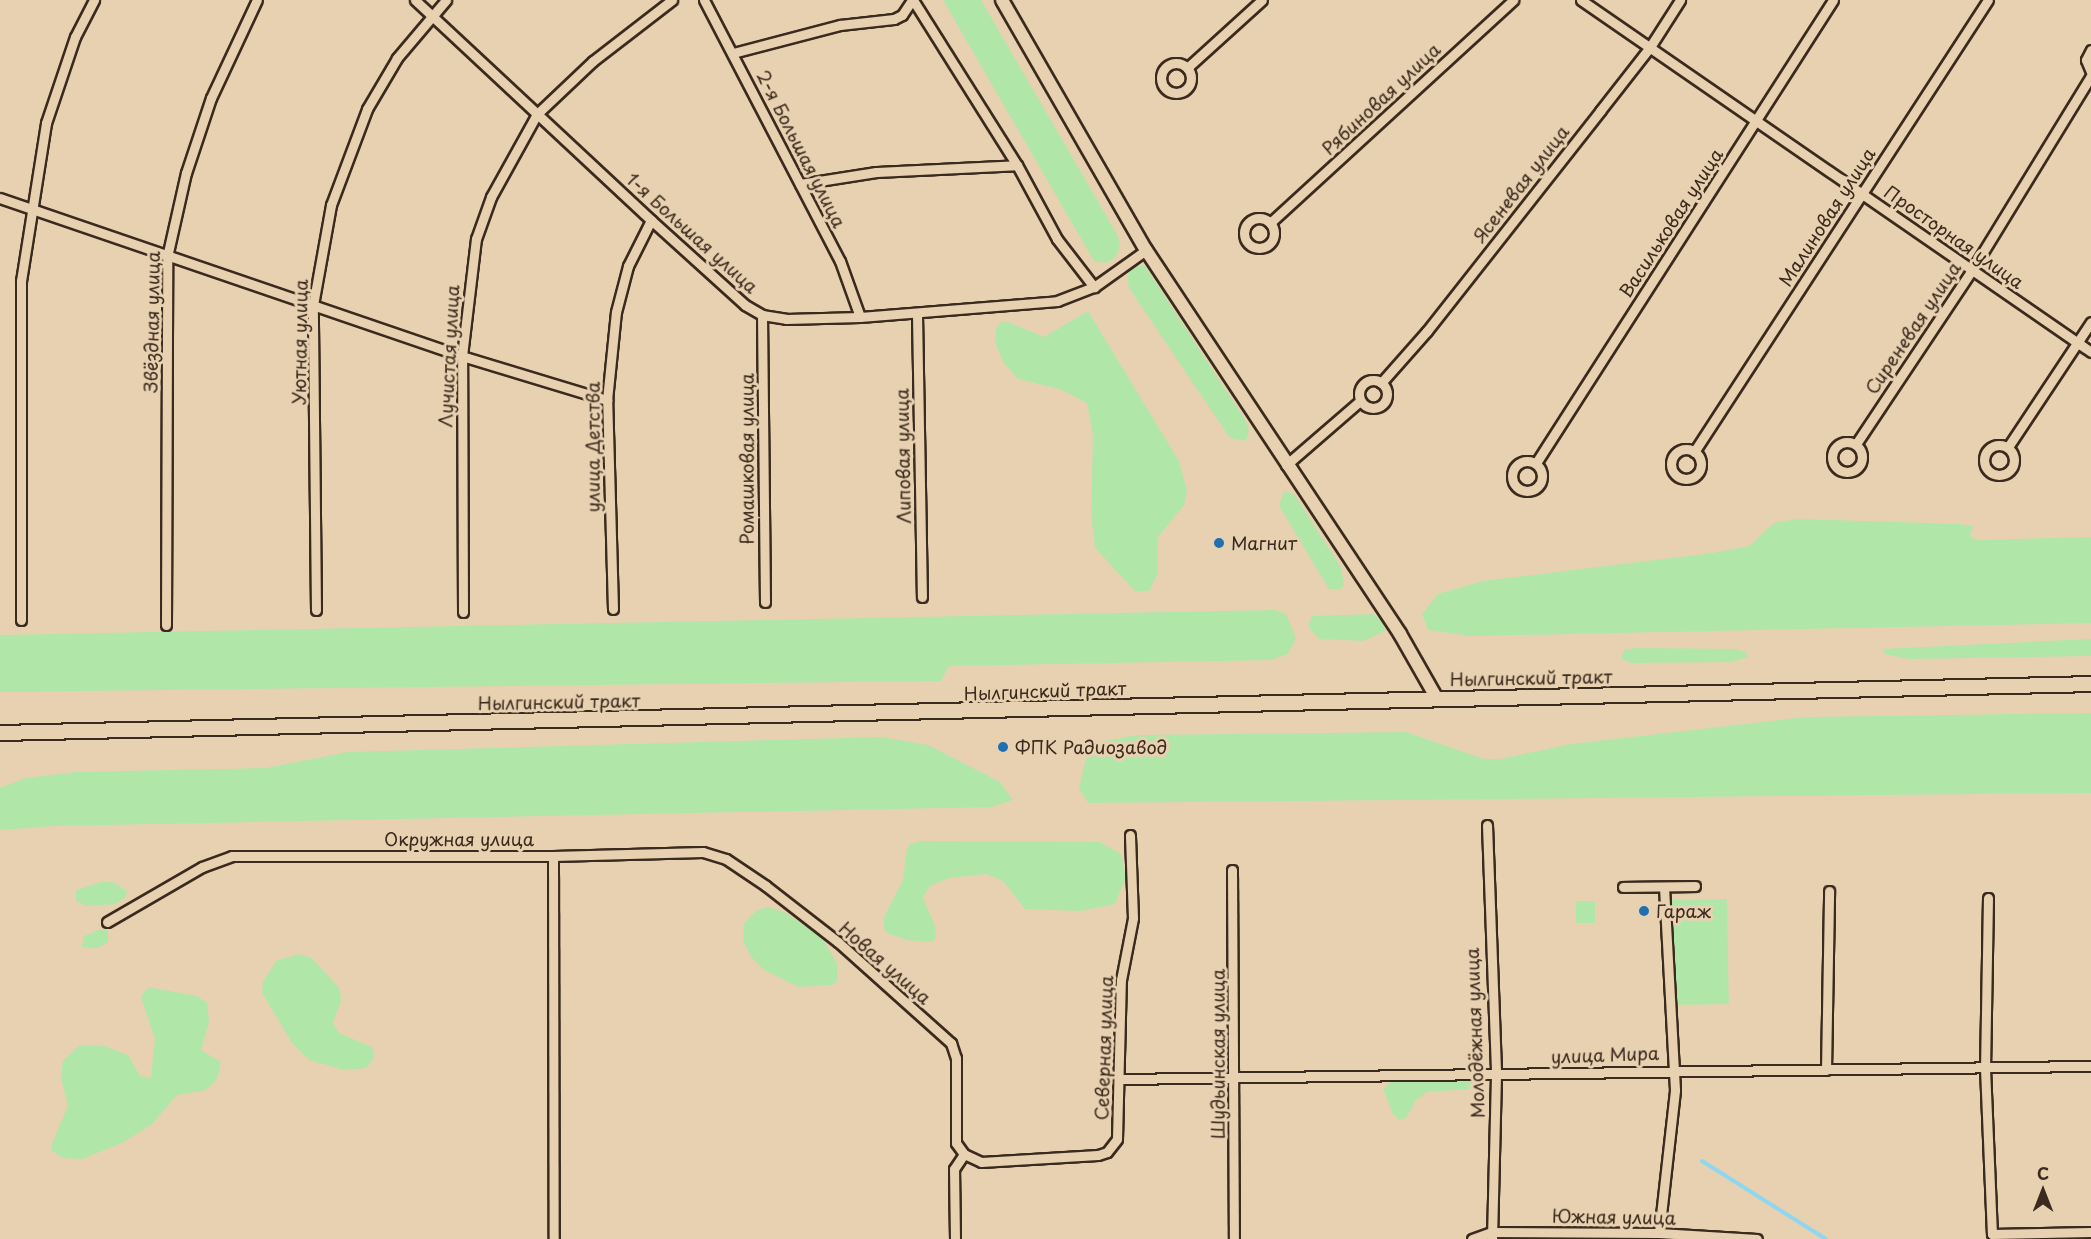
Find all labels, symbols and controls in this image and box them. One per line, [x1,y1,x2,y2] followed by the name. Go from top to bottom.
[1317,39,1445,159] street label: Рябиновая улица
[752,67,850,231] street label: 2-я Большая улица
[1468,121,1574,247] street label: Ясеневая улица
[1615,144,1727,302] street label: Васильковая улица
[1774,144,1880,290] street label: Малиновая улица
[622,168,762,298] street label: 1-я Большая улица
[1880,181,2028,293] street label: Просторная улица
[140,250,164,394] street label: Звёздная улица
[1861,258,1965,398] street label: Сиреневая улица
[288,278,312,406] street label: Уютная улица
[434,284,464,428] street label: Лучистая улица
[736,373,758,545] street label: Ромашковая улица
[582,381,604,513] street label: улица Детства
[891,388,915,524] street label: Липовая улица
[1231,532,1297,554] place label: Магнит
[1212,536,1226,550] marker: Магнит
[1450,666,1612,690] street label: Нылгинский тракт
[963,677,1127,705] street label: Нылгинский тракт
[478,690,640,714] street label: Нылгинский тракт
[1015,736,1167,758] place label: ФПК Радиозавод
[996,740,1010,754] marker: ФПК Радиозавод
[383,828,535,850] street label: Окружная улица
[1656,900,1711,922] place label: Гараж
[1637,904,1651,918] marker: Гараж
[834,917,936,1009] street label: Новая улица
[1461,947,1489,1119] street label: Молодёжная улица
[1207,968,1229,1140] street label: Шудьинская улица
[1091,975,1117,1121] street label: Северная улица
[1550,1042,1660,1068] street label: улица Мира
[2013,1161,2073,1221] north arrow
[2037,1161,2049,1185] text: С
[1551,1205,1677,1229] street label: Южная улица

